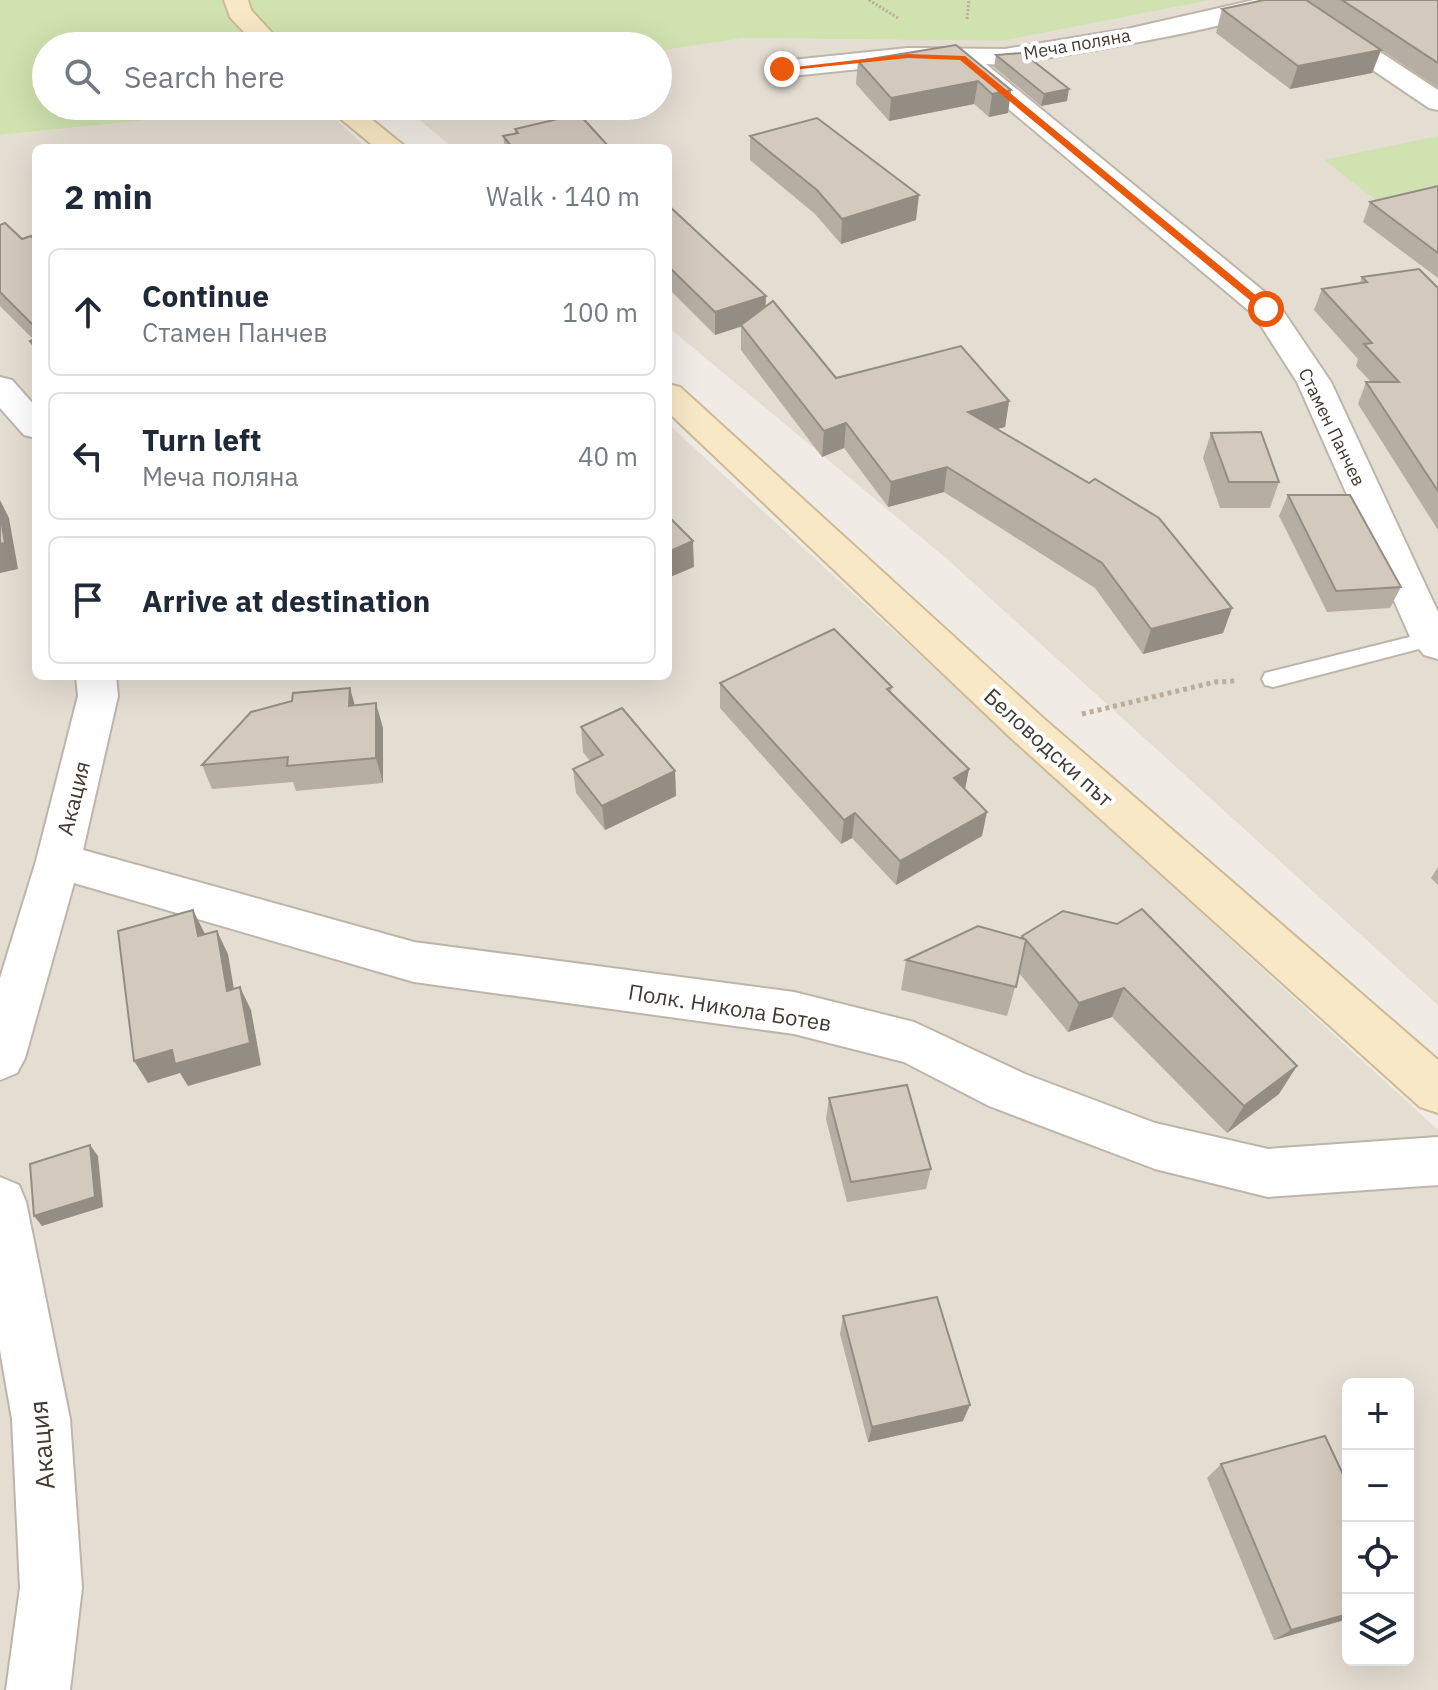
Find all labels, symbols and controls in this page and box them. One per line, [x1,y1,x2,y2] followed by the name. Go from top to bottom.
[1022,23,1133,65] street label: Меча поляна
[32,32,672,120] search box
[764,51,800,87] route end
[60,54,104,98] icon: search
[124,57,285,96] text: Search here
[64,174,153,218] text: 2 min
[486,179,640,213] text: Walk · 140 m
[142,276,269,315] text: Continue
[66,290,110,334] icon: ahead
[1248,291,1284,327] route start
[562,295,638,329] text: 100 m
[142,315,328,349] text: Стамен Панчев
[1293,364,1371,490] street label: Стамен Панчев
[142,420,261,459] text: Turn left
[66,434,110,478] icon: left
[578,439,638,473] text: 40 m
[142,459,299,493] text: Меча поляна
[66,578,110,622] icon: arrive
[142,581,430,620] text: Arrive at destination
[978,681,1120,813] street label: Беловодски път
[50,758,96,838] street label: Акация
[626,977,834,1037] street label: Полк. Никола Ботев
[1342,1378,1414,1666] map controls
[1342,1378,1414,1450] button: +
[20,1399,62,1491] street label: Акация
[1342,1450,1414,1522] button: −
[1342,1522,1414,1594] button: locate
[1342,1594,1414,1666] button: layers

